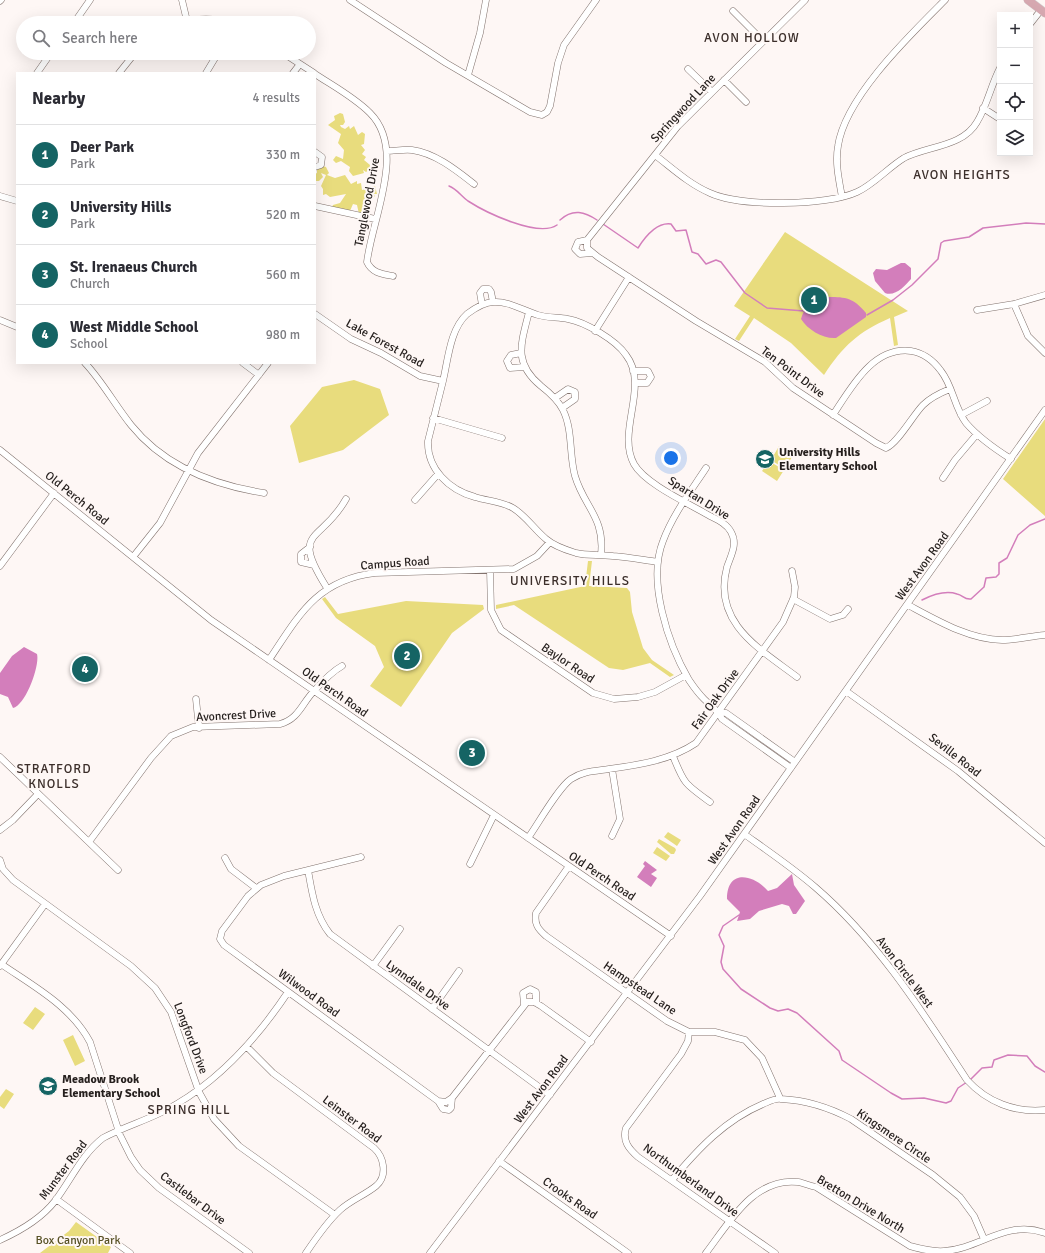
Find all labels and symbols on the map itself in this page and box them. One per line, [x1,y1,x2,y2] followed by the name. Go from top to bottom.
[704,30,800,46] district label: AVON HOLLOW
[648,71,719,146] street label: Springwood Lane
[352,156,383,248] street label: Tanglewood Drive
[913,167,1011,183] district label: AVON HEIGHTS
[801,285,827,315] pin: 1
[343,316,426,371] street label: Lake Forest Road
[758,343,828,401] street label: Ten Point Drive
[779,445,878,474] place label: University Hills Elementary School
[661,448,681,468] your location
[754,448,776,470] school or university icon: University Hills Elementary School
[42,468,112,529] street label: Old Perch Road
[665,473,732,523] street label: Spartan Drive
[892,529,952,604] street label: West Avon Road
[360,554,430,573] street label: Campus Road
[510,573,630,589] district label: UNIVERSITY HILLS
[538,640,597,687] street label: Baylor Road
[394,641,420,671] pin: 2
[72,654,98,684] pin: 4
[299,664,371,721] street label: Old Perch Road
[688,666,743,733] street label: Fair Oak Drive
[196,706,276,725] street label: Avoncrest Drive
[926,730,984,780] street label: Seville Road
[459,738,485,768] pin: 3
[16,761,92,792] district label: STRATFORD KNOLLS
[705,793,764,868] street label: West Avon Road
[565,849,638,904] street label: Old Perch Road
[873,934,936,1011] street label: Avon Circle West
[383,957,453,1014] street label: Lynndale Drive
[600,958,679,1018] street label: Hampstead Lane
[275,966,342,1021] street label: Wilwood Road
[170,1000,211,1076] street label: Longford Drive
[511,1052,572,1126] street label: West Avon Road
[62,1072,161,1101] place label: Meadow Brook Elementary School
[37,1075,59,1097] school or university icon: Meadow Brook Elementary School
[319,1092,384,1146] street label: Leinster Road
[147,1102,231,1118] district label: SPRING HILL
[854,1106,934,1167] street label: Kingsmere Circle
[36,1137,91,1203] street label: Munster Road
[640,1141,742,1220] street label: Northumberland Drive
[157,1169,229,1228] street label: Castlebar Drive
[814,1172,908,1237] street label: Bretton Drive North
[539,1174,600,1223] street label: Crooks Road
[36,1233,121,1248] park label: Box Canyon Park

